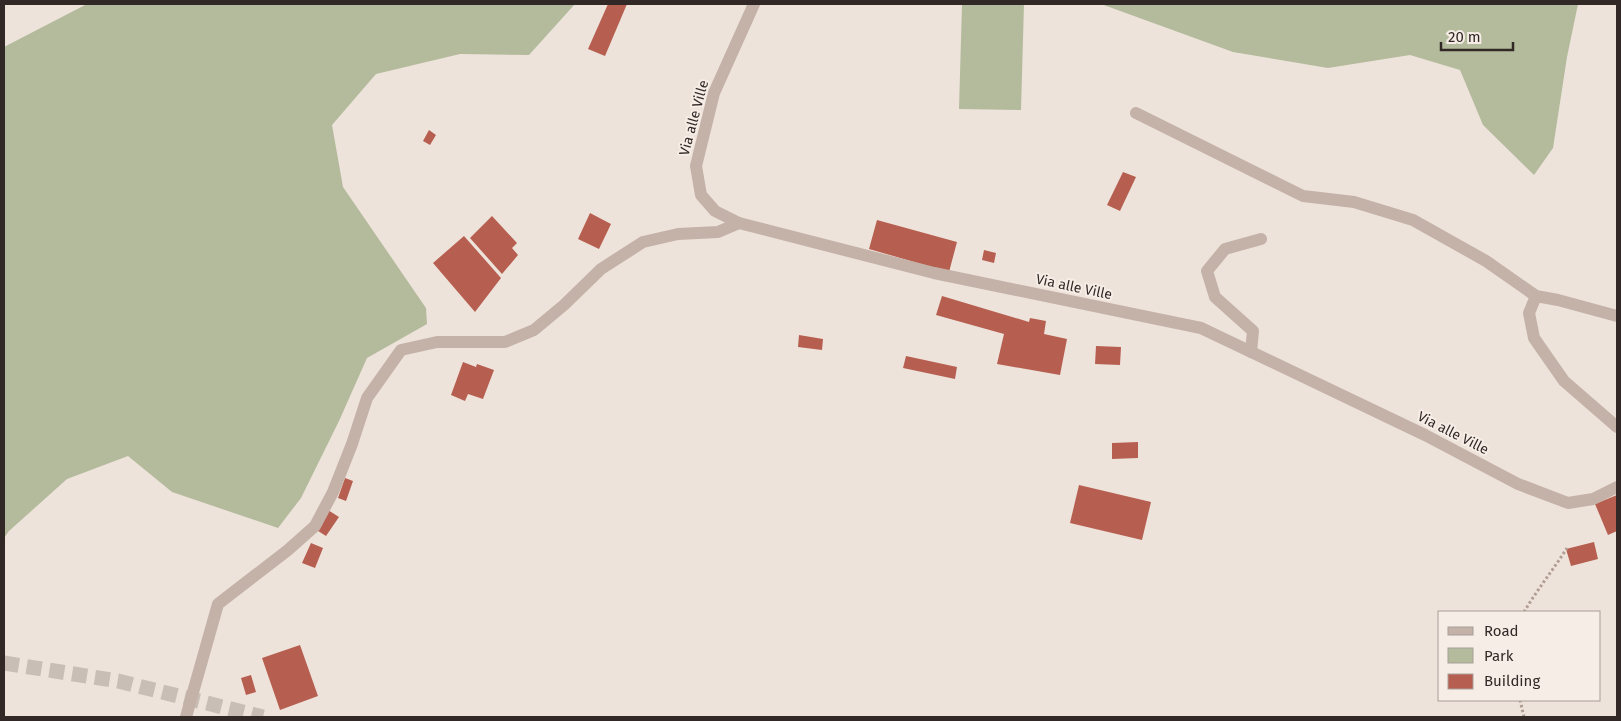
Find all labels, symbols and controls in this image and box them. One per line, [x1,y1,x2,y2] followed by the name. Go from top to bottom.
[1441,20,1514,52] scale bar
[1448,28,1481,46] text: 20 m
[676,78,712,158] street label: Via alle Ville
[1034,271,1114,303] street label: Via alle Ville
[1415,408,1491,458] street label: Via alle Ville
[1438,611,1601,701] legend
[1484,622,1519,640] text: Road
[1484,647,1514,665] text: Park
[1484,672,1540,690] text: Building

